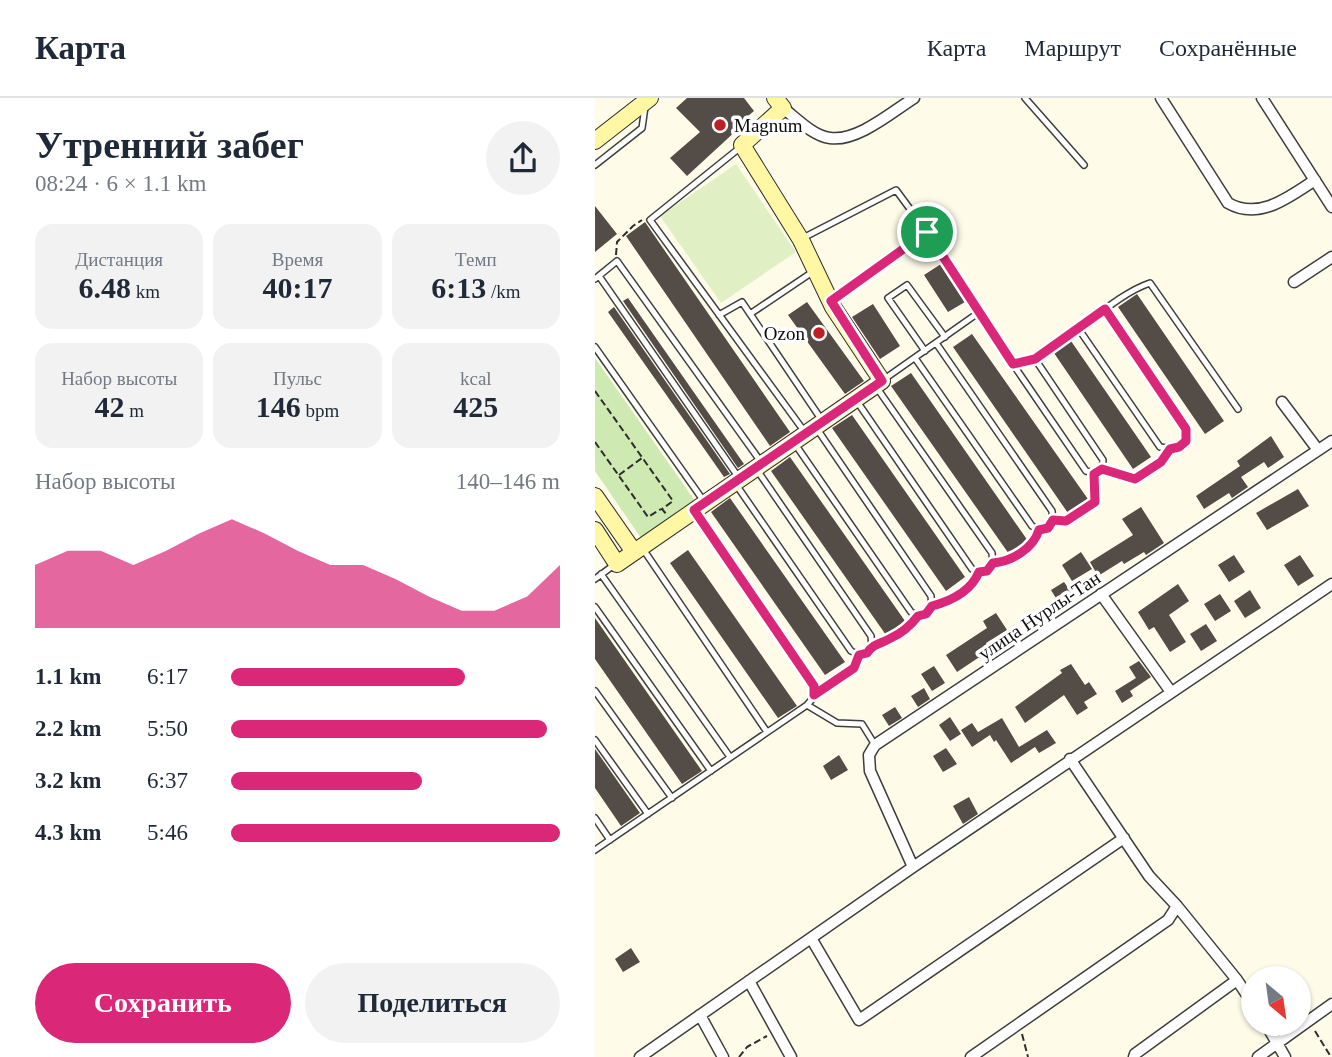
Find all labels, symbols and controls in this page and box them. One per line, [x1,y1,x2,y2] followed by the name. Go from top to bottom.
[35,30,126,66] text: Карта
[927,35,986,61] text: Карта
[1024,35,1121,61] text: Маршрут
[1159,35,1297,61] text: Сохранённые
[734,115,803,136] place label: Magnum
[712,117,728,133] marker: Magnum
[486,121,560,195] button: share
[35,124,304,166] text: Утренний забег
[35,171,206,196] text: 08:24 · 6 × 1.1 km
[897,202,957,262] pin
[908,213,946,251] icon: arrive
[75,249,163,270] text: Дистанция
[272,249,323,270] text: Время
[455,249,497,270] text: Темп
[78,271,131,304] text: 6.48
[262,271,332,304] text: 40:17
[431,271,486,304] text: 6:13
[131,281,160,302] text: km
[486,281,520,302] text: /km
[764,323,805,344] place label: Ozon
[811,325,827,341] marker: Ozon
[61,368,177,389] text: Набор высоты
[273,368,322,389] text: Пульс
[460,368,492,389] text: kcal
[94,390,124,423] text: 42
[256,390,301,423] text: 146
[453,390,498,423] text: 425
[124,400,144,421] text: m
[301,400,339,421] text: bpm
[35,469,176,494] text: Набор высоты
[456,469,560,494] text: 140–146 m
[974,567,1104,664] street label: улица Нурлы-Тан
[35,664,101,689] text: 1.1 km
[147,664,188,689] text: 6:17
[35,716,101,741] text: 2.2 km
[147,716,188,741] text: 5:50
[35,768,101,793] text: 3.2 km
[147,768,188,793] text: 6:37
[35,820,101,845] text: 4.3 km
[147,820,188,845] text: 5:46
[35,963,291,1043] button: Сохранить
[305,963,560,1043] button: Поделиться
[1241,966,1311,1036] north arrow
[1241,966,1311,1036] map controls

